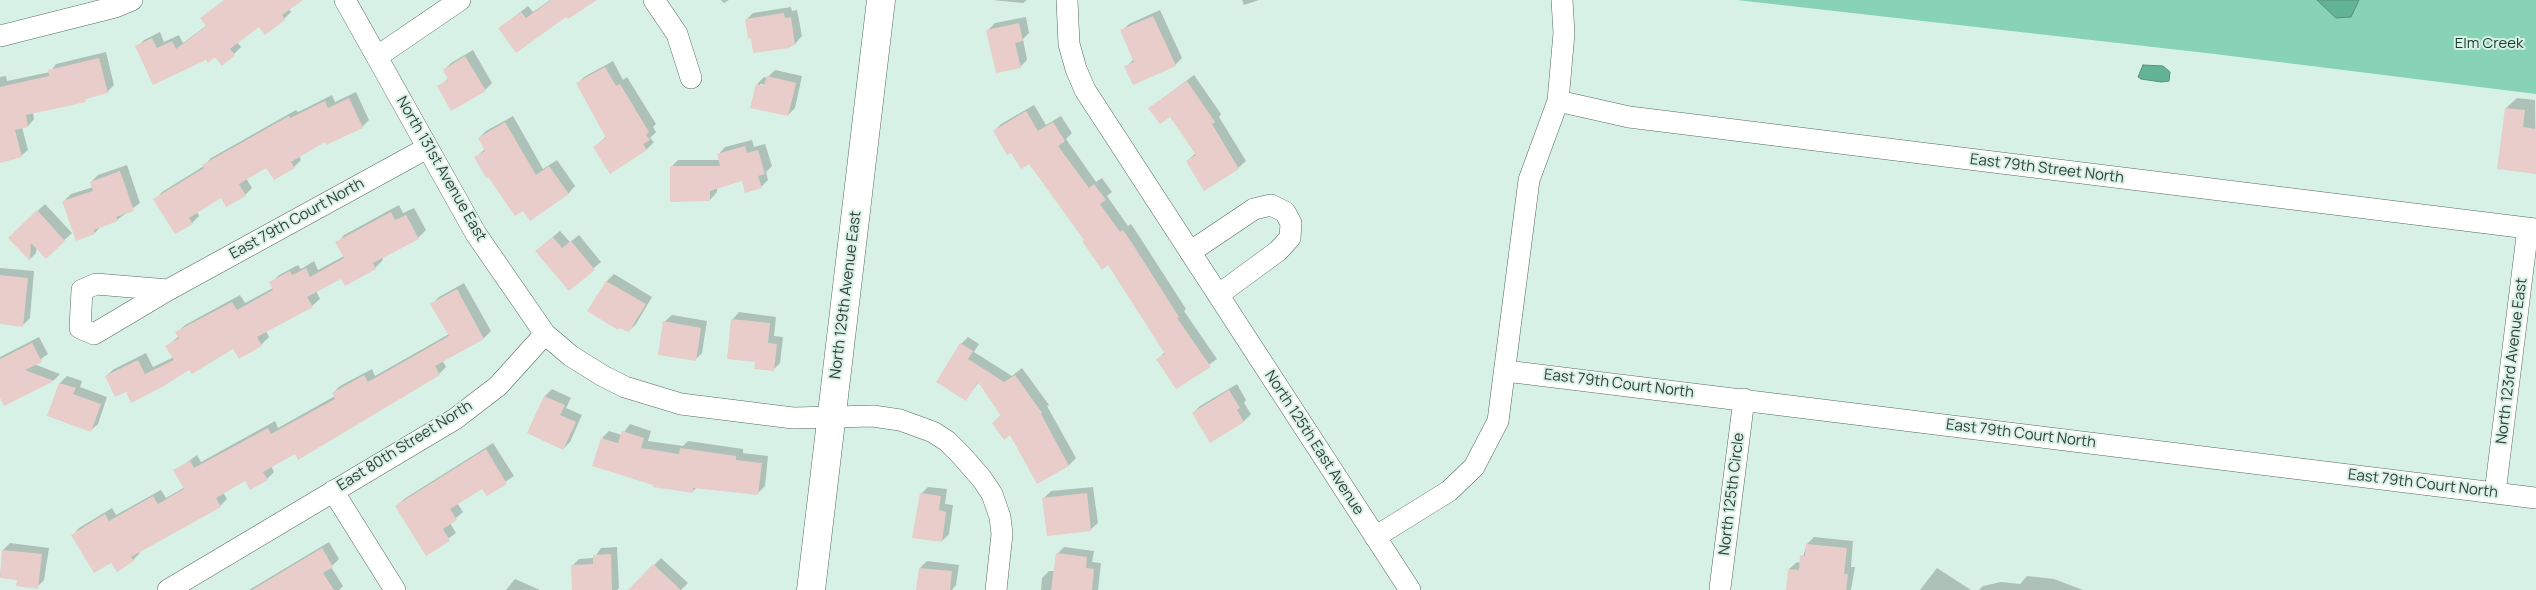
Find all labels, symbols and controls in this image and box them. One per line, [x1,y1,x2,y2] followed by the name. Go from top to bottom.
[2455,35,2523,53] park label: Elm Creek
[392,93,490,245] street label: North 131st Avenue East
[1969,151,2125,187] street label: East 79th Street North
[227,175,367,263] street label: East 79th Court North
[827,210,865,380] street label: North 129th Avenue East
[2493,277,2531,445] street label: North 123rd Avenue East
[1543,366,1695,402] street label: East 79th Court North
[1261,367,1367,519] street label: North 125th East Avenue
[334,397,476,495] street label: East 80th Street North
[1945,416,2097,452] street label: East 79th Court North
[1716,432,1748,556] street label: North 125th Circle
[2347,466,2499,502] street label: East 79th Court North

